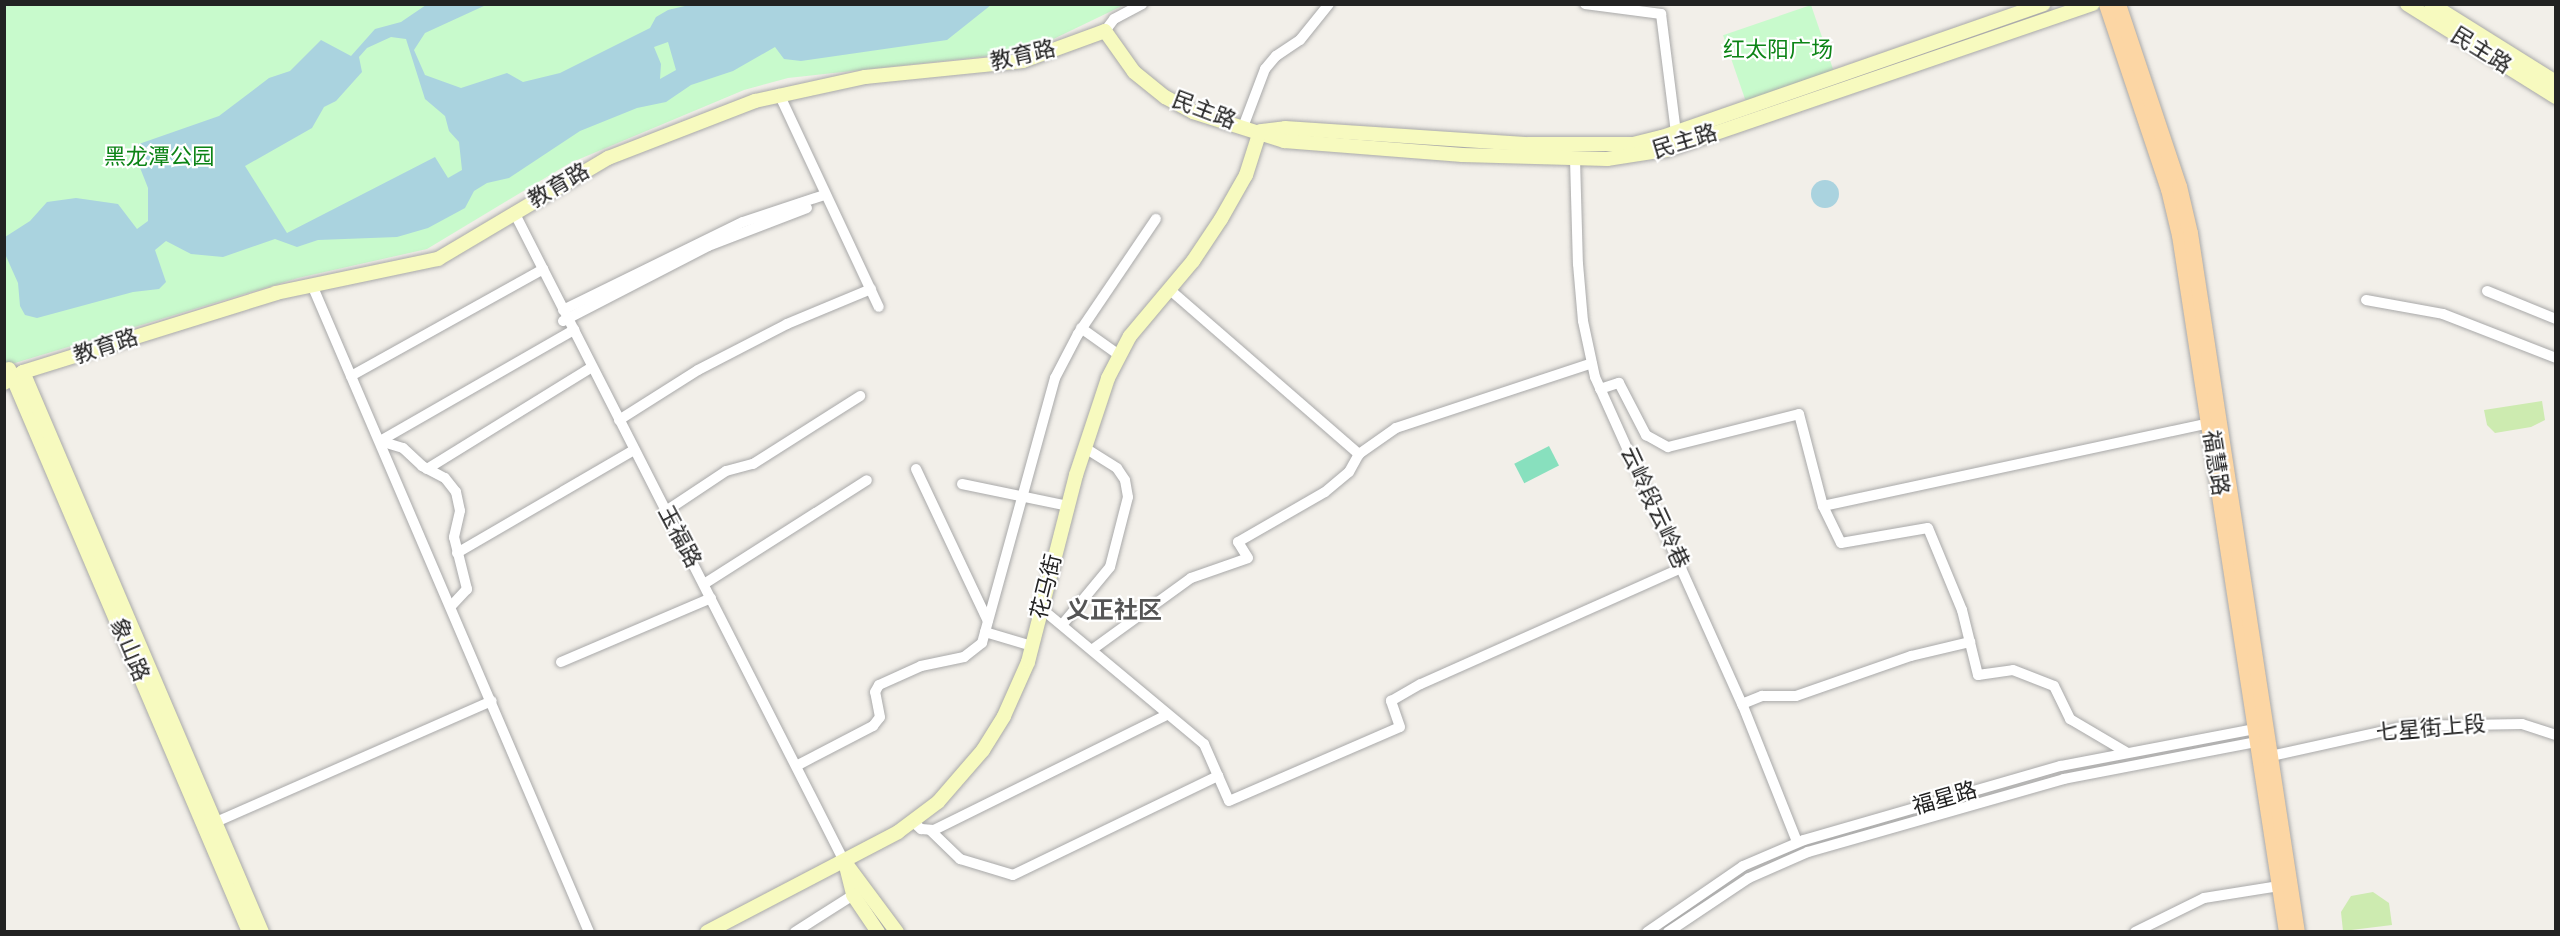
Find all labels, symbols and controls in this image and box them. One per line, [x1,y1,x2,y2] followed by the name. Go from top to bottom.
[2446,22,2516,80] street label: 民主路
[988,36,1058,76] street label: 教育路
[1723,38,1833,64] park label: 红太阳广场
[1168,87,1240,135] street label: 民主路
[1650,120,1720,164] street label: 民主路
[104,145,214,171] park label: 黑龙潭公园
[524,158,594,214] street label: 教育路
[71,324,141,370] street label: 教育路
[2197,428,2233,498] street label: 福慧路
[1614,443,1694,573] street label: 云岭段云岭巷
[652,502,706,572] street label: 玉福路
[1026,552,1068,622] street label: 花马街
[1066,597,1162,625] district label: 义正社区
[104,614,154,686] street label: 象山路
[2375,711,2487,747] street label: 七星街上段
[1910,777,1980,821] street label: 福星路

